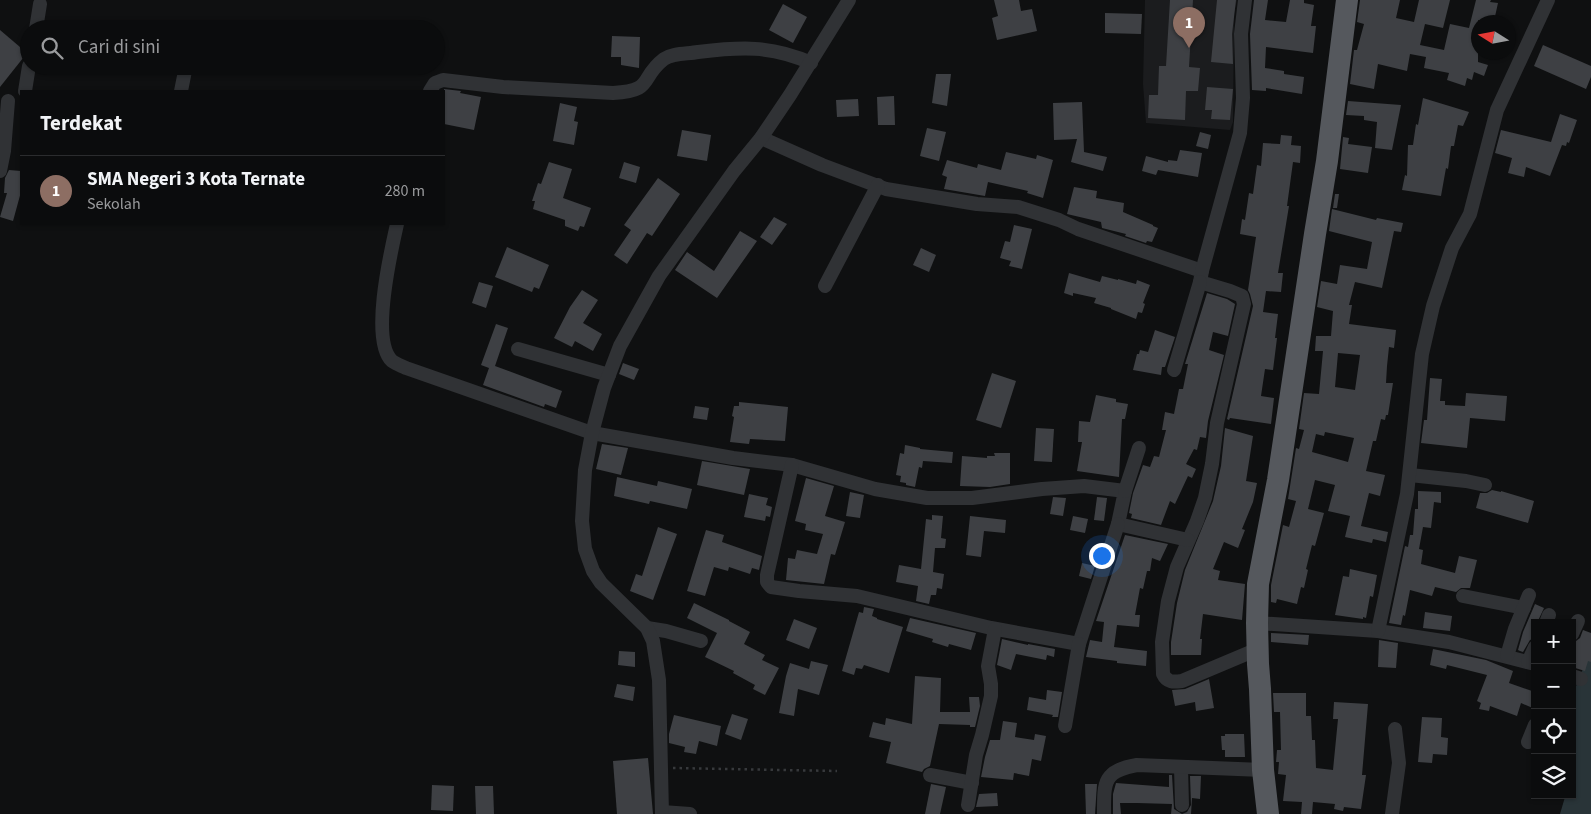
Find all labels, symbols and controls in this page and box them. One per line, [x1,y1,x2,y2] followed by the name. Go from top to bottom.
[1173,7,1205,48] pin: 1
[1471,15,1516,60] north arrow
[20,20,445,75] search box
[38,34,66,62] icon: search
[78,34,160,61] text: Cari di sini
[40,108,122,138] text: Terdekat
[87,166,305,193] text: SMA Negeri 3 Kota Ternate
[52,180,60,202] text: 1
[385,180,425,202] text: 280 m
[87,193,141,215] text: Sekolah
[1089,543,1115,569] your location
[1531,619,1576,799] map controls
[1531,619,1576,664] button: +
[1531,664,1576,709] button: −
[1531,709,1576,754] button: locate
[1531,754,1576,799] button: layers

